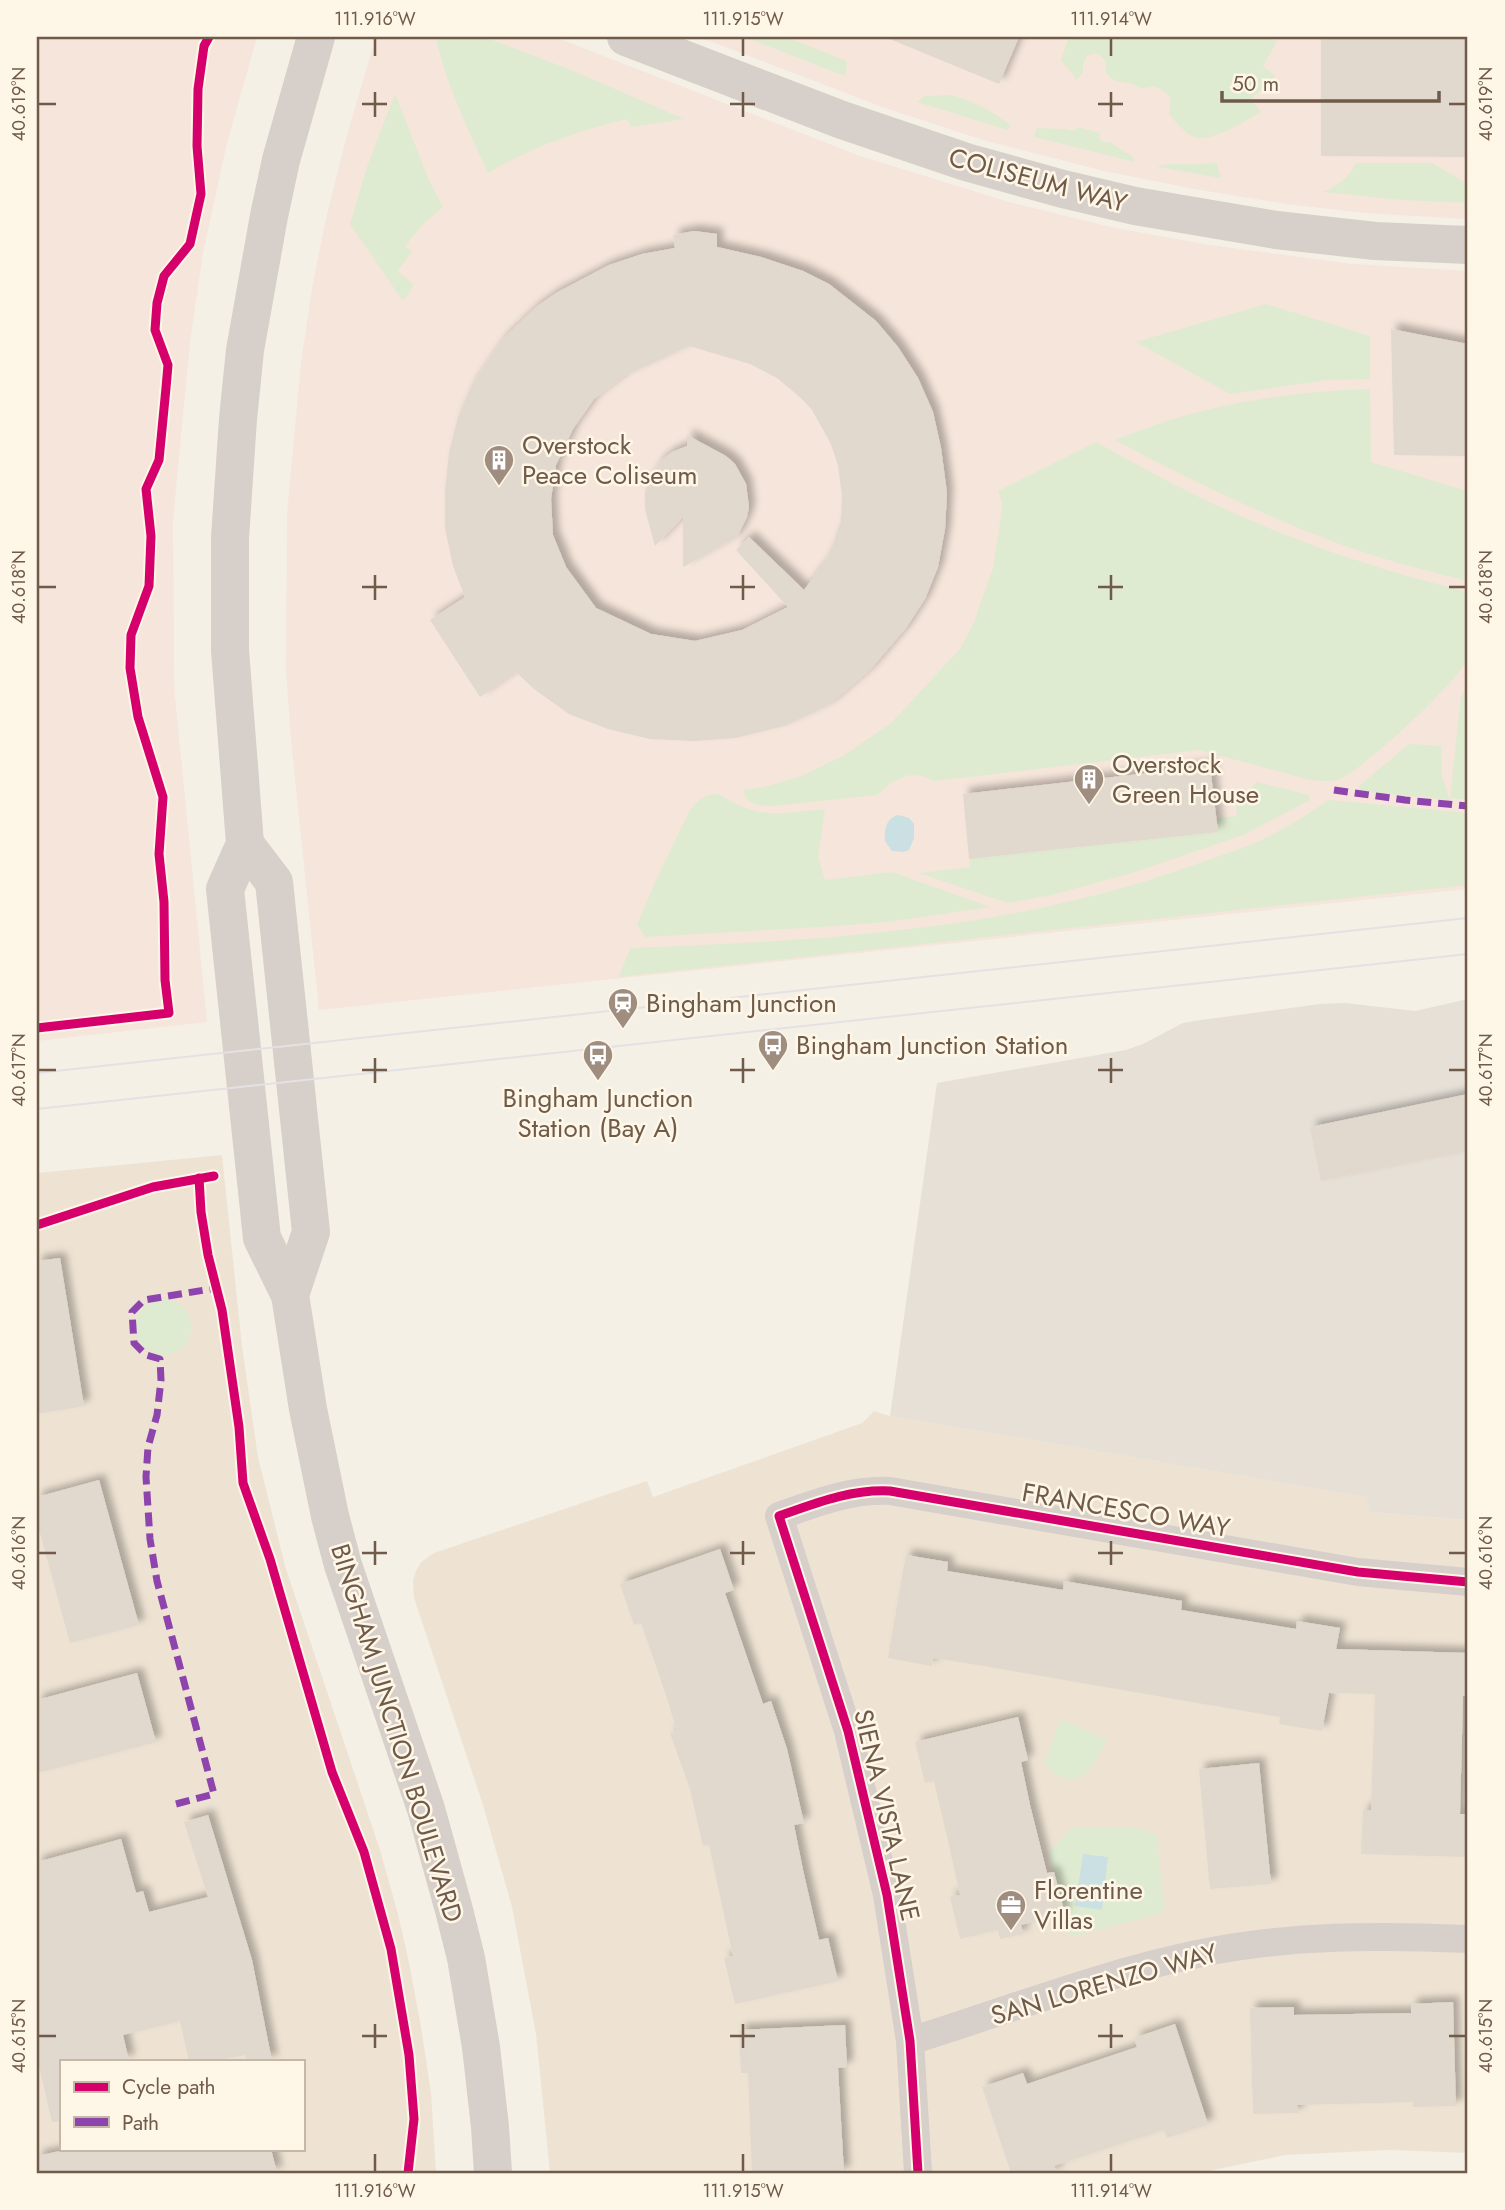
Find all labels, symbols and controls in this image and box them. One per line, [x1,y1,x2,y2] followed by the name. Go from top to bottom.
[334,6,416,32] text: 111.916°W
[702,6,784,32] text: 111.915°W
[1070,6,1152,32] text: 111.914°W
[1222,60,1438,104] scale bar
[6,67,32,141] text: 40.619°N
[1473,67,1499,141] text: 40.619°N
[1232,69,1279,99] text: 50 m
[945,138,1132,222] street label: COLISEUM WAY
[522,426,698,494] place label: Overstock Peace Coliseum
[482,443,516,487] building icon: Overstock Peace Coliseum
[6,550,32,624] text: 40.618°N
[1473,550,1499,624] text: 40.618°N
[1112,745,1259,813] place label: Overstock Green House
[1072,762,1106,806] building icon: Overstock Green House
[646,984,837,1022] place label: Bingham Junction
[606,986,640,1030] station icon: Bingham Junction
[796,1026,1068,1064] place label: Bingham Junction Station
[756,1028,790,1072] bus stop icon: Bingham Junction Station
[6,1033,32,1107] text: 40.617°N
[1473,1033,1499,1107] text: 40.617°N
[581,1038,615,1082] bus stop icon: Bingham Junction Station (Bay A)
[503,1079,693,1147] place label: Bingham Junction Station (Bay A)
[1019,1473,1233,1547] street label: FRANCESCO WAY
[6,1516,32,1590] text: 40.616°N
[1473,1516,1499,1590] text: 40.616°N
[321,1539,473,1927] street label: BINGHAM JUNCTION BOULEVARD
[844,1705,930,1925] street label: SIENA VISTA LANE
[1034,1871,1143,1939] place label: Florentine Villas
[994,1888,1028,1932] office icon: Florentine Villas
[986,1933,1222,2035] street label: SAN LORENZO WAY
[6,1999,32,2073] text: 40.615°N
[1473,1999,1499,2073] text: 40.615°N
[60,2060,304,2150] legend
[122,2072,215,2102] text: Cycle path
[122,2108,159,2138] text: Path
[334,2178,416,2204] text: 111.916°W
[702,2178,784,2204] text: 111.915°W
[1070,2178,1152,2204] text: 111.914°W

